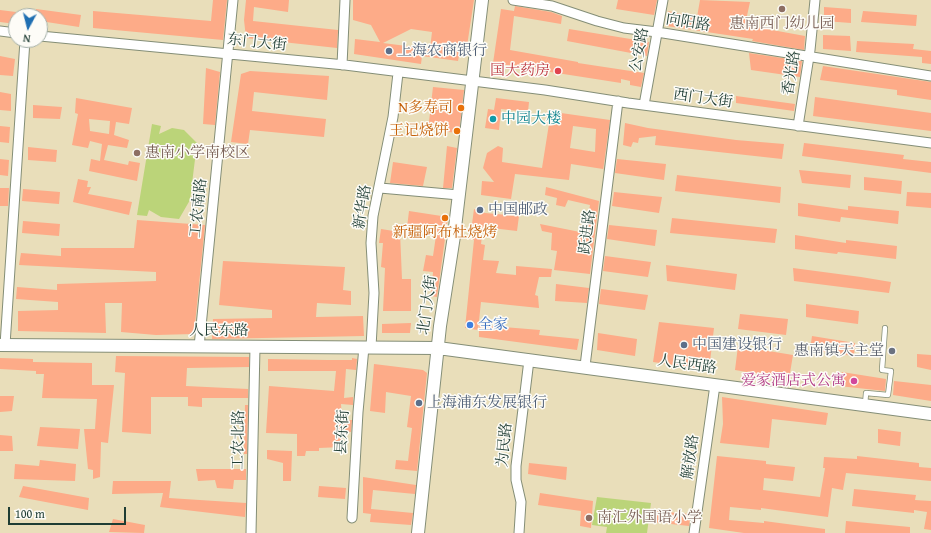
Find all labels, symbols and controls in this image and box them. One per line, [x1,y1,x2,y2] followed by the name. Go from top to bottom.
[777,4,787,14] marker: 惠南西门幼儿园
[8,8,48,48] north arrow
[664,11,712,35] street label: 向阳路
[730,15,834,33] place label: 惠南西门幼儿园
[627,26,653,74] street label: 公安路
[22,31,31,47] text: N
[226,31,288,55] street label: 东门大街
[397,42,487,60] place label: 上海农商银行
[384,46,394,56] marker: 上海农商银行
[780,49,804,97] street label: 香光路
[490,62,550,80] place label: 国大药房
[553,66,563,76] marker: 国大药房
[672,86,734,112] street label: 西门大街
[398,99,453,117] place label: N多寿司
[456,103,466,113] marker: N多寿司
[501,110,561,128] place label: 中园大楼
[488,114,498,124] marker: 中园大楼
[389,122,449,140] place label: 王记烧饼
[452,126,462,136] marker: 王记烧饼
[145,144,250,162] place label: 惠南小学南校区
[132,148,142,158] marker: 惠南小学南校区
[187,177,211,239] street label: 工农南路
[351,183,375,231] street label: 新华路
[488,201,548,219] place label: 中国邮政
[475,205,485,215] marker: 中国邮政
[576,209,600,255] street label: 跃进路
[440,213,450,223] marker: 新疆阿布杜烧烤
[393,224,497,242] place label: 新疆阿布杜烧烤
[415,274,441,336] street label: 北门大街
[478,316,508,334] place label: 全家
[465,320,475,330] marker: 全家
[189,322,249,340] street label: 人民东路
[692,336,782,354] place label: 中国建设银行
[679,340,689,350] marker: 中国建设银行
[794,342,884,360] place label: 惠南镇天主堂
[887,346,897,356] marker: 惠南镇天主堂
[656,352,718,378] street label: 人民西路
[741,372,846,390] place label: 爱家酒店式公寓
[849,376,859,386] marker: 爱家酒店式公寓
[427,394,547,412] place label: 上海浦东发展银行
[414,398,424,408] marker: 上海浦东发展银行
[333,409,353,455] street label: 县东街
[229,410,249,470] street label: 工农北路
[494,422,516,468] street label: 为民路
[679,433,703,481] street label: 解放路
[10,499,128,525] scale bar
[15,505,45,522] text: 100 m
[597,509,702,527] place label: 南汇外国语小学
[584,513,594,523] marker: 南汇外国语小学

